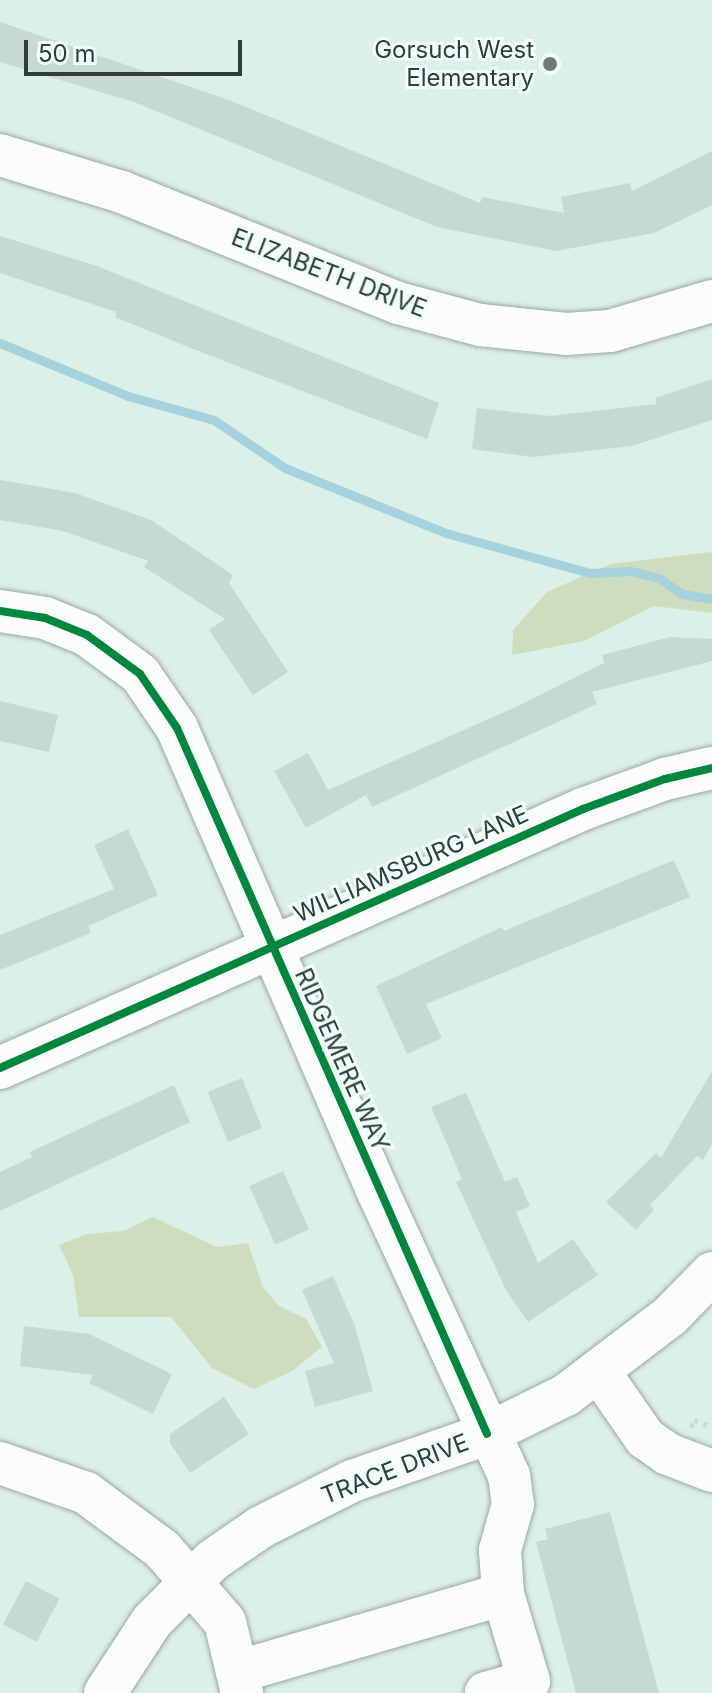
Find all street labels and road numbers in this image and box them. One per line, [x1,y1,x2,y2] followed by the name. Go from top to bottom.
[227,223,431,323] street label: ELIZABETH DRIVE
[289,799,533,929] street label: WILLIAMSBURG LANE
[289,964,395,1156] street label: RIDGEMERE WAY
[317,1428,473,1510] street label: TRACE DRIVE

